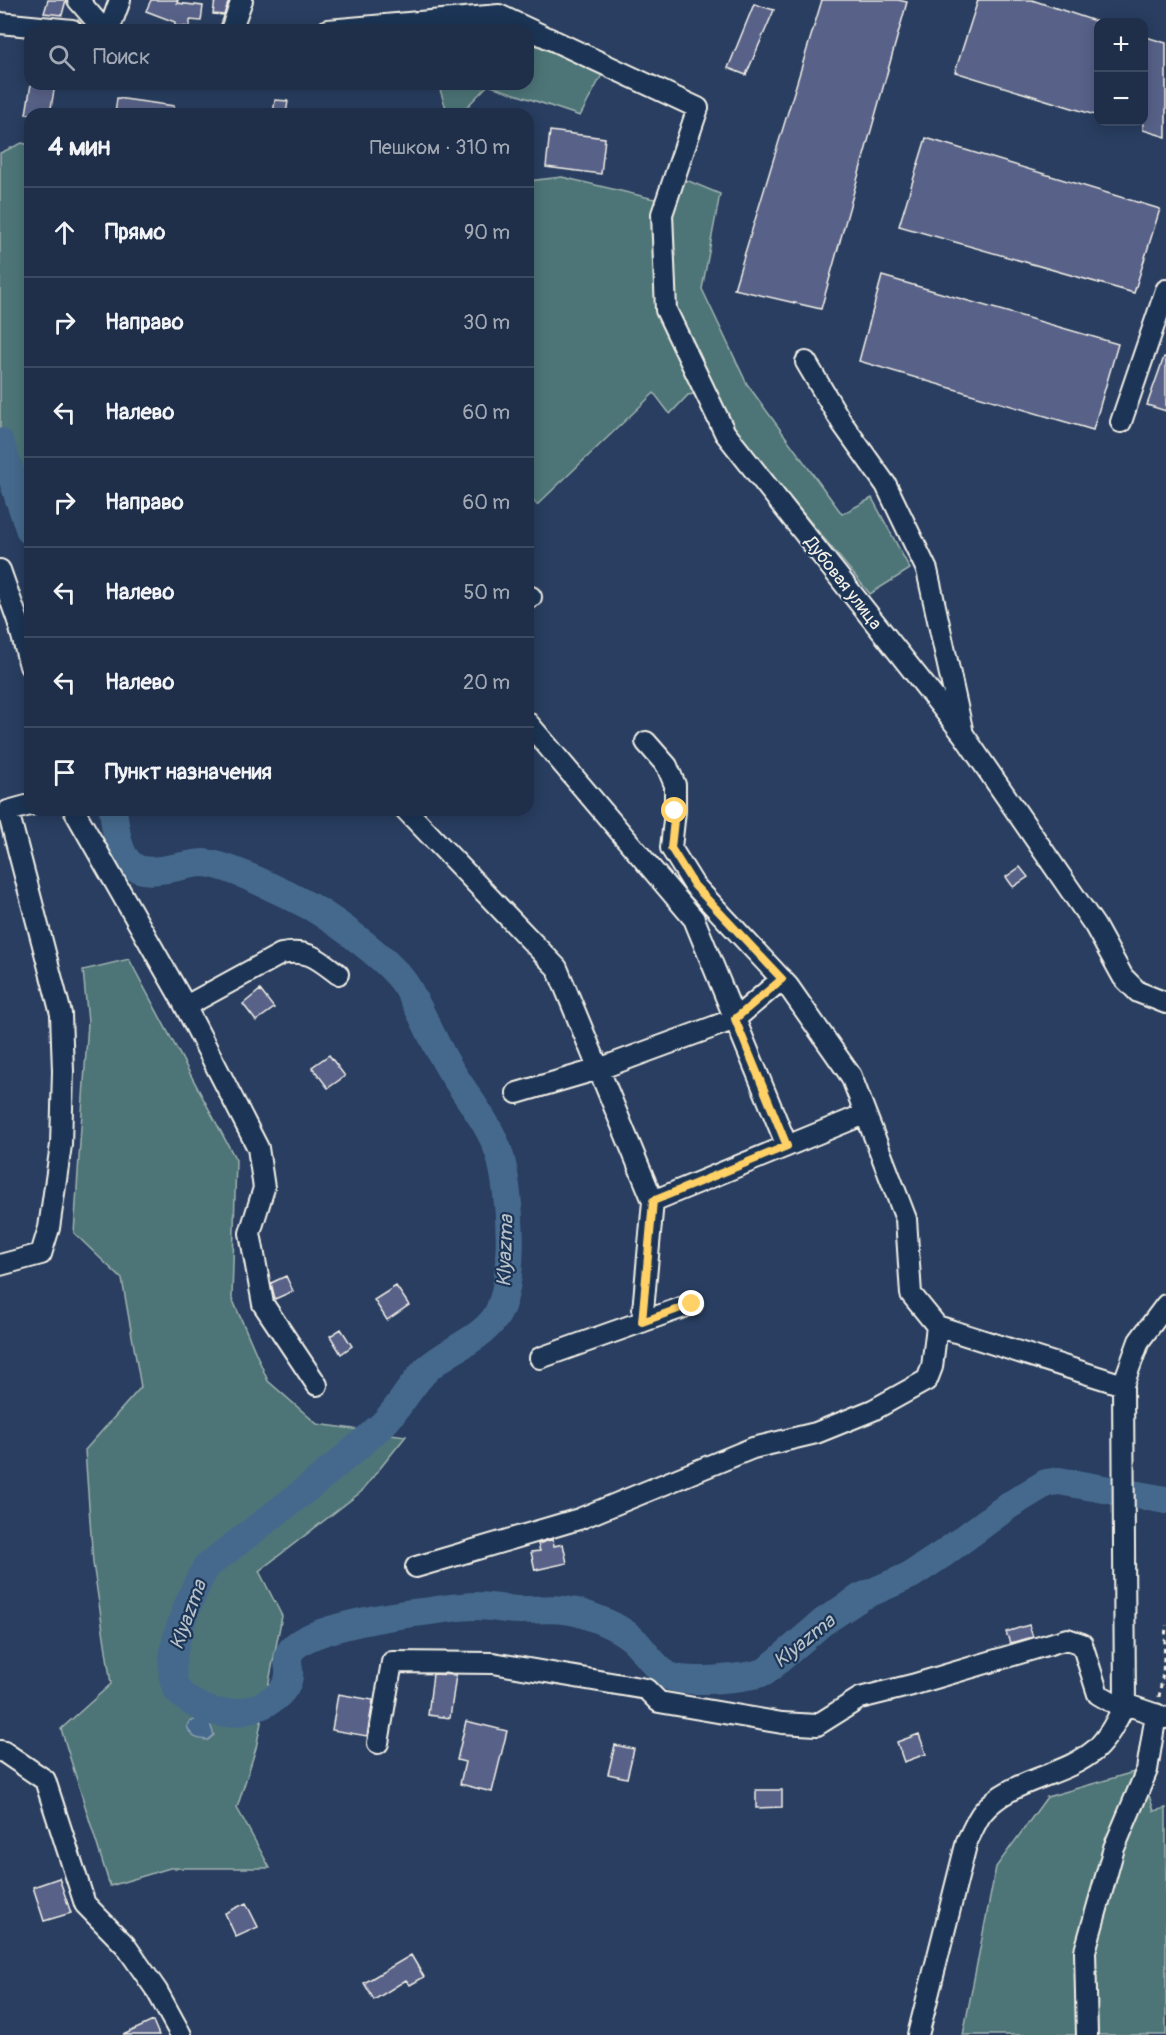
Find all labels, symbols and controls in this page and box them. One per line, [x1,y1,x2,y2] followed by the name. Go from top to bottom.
[1094,18,1148,126] map controls
[1094,18,1148,72] button: +
[24,24,534,90] search box
[45,41,78,74] icon: search
[93,43,150,71] text: Поиск
[1094,72,1148,126] button: −
[48,131,110,163] text: 4 мин
[370,135,510,160] text: Пешком · 310 m
[48,216,81,249] icon: ahead
[105,218,165,246] text: Прямо
[464,220,510,245] text: 90 m
[48,306,81,339] icon: right
[105,308,184,336] text: Направо
[463,310,510,335] text: 30 m
[48,396,81,429] icon: left
[105,398,174,426] text: Налево
[463,400,510,425] text: 60 m
[48,486,81,519] icon: right
[105,488,184,516] text: Направо
[463,490,510,515] text: 60 m
[799,531,887,635] street label: Дубовая улица
[48,576,81,609] icon: left
[105,578,174,606] text: Налево
[463,580,510,605] text: 50 m
[48,666,81,699] icon: left
[105,668,174,696] text: Налево
[463,670,510,695] text: 20 m
[48,756,81,789] icon: arrive
[105,758,272,786] text: Пункт назначения
[661,797,687,823] route start
[491,1213,519,1287] water label: Klyazma
[678,1290,704,1316] route end
[164,1575,213,1653] water label: Klyazma
[768,1608,841,1673] water label: Klyazma

